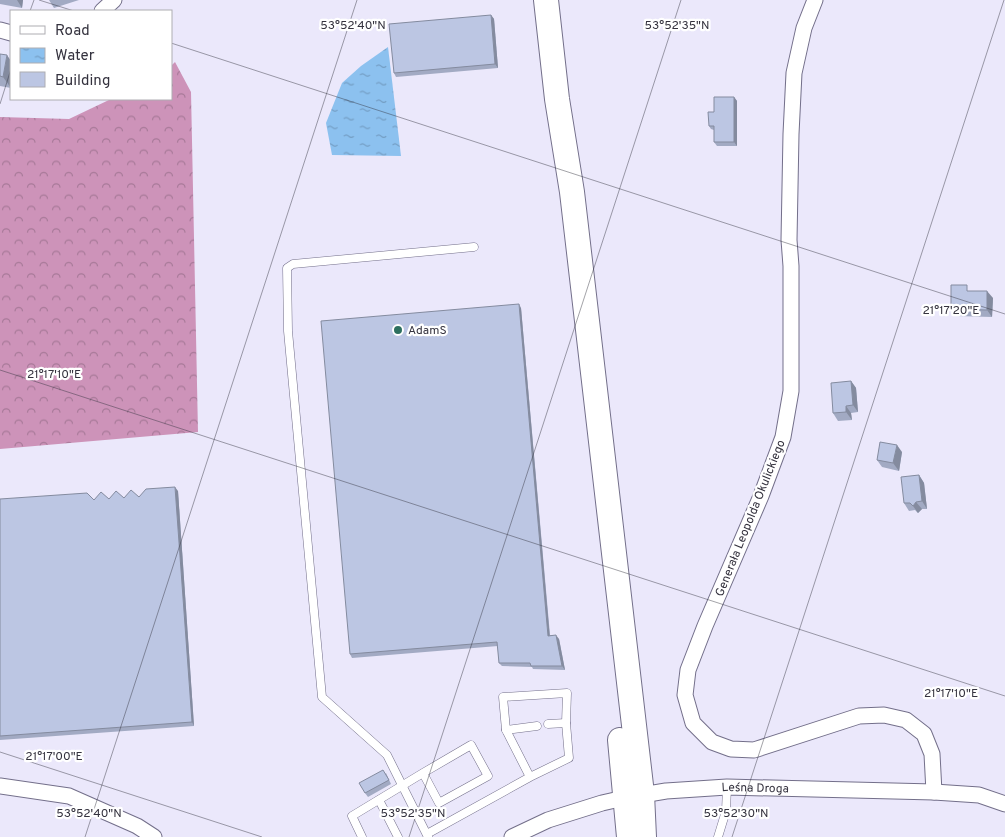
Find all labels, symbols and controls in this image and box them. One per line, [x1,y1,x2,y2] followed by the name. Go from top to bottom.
[10,10,172,100] legend
[320,18,386,34] text: 53°52'40"N
[645,18,709,34] text: 53°52'35"N
[55,22,90,41] text: Road
[55,47,95,66] text: Water
[55,72,110,91] text: Building
[922,303,980,319] text: 21°17'20"E
[408,323,447,339] place label: AdamS
[392,324,404,336] marker: AdamS
[27,367,81,383] text: 21°17'10"E
[712,437,790,599] street label: Generała Leopolda Okulickiego
[924,686,978,702] text: 21°17'10"E
[25,749,83,765] text: 21°17'00"E
[721,780,789,797] street label: Leśna Droga
[56,806,122,822] text: 53°52'40"N
[381,806,445,822] text: 53°52'35"N
[703,806,769,822] text: 53°52'30"N

